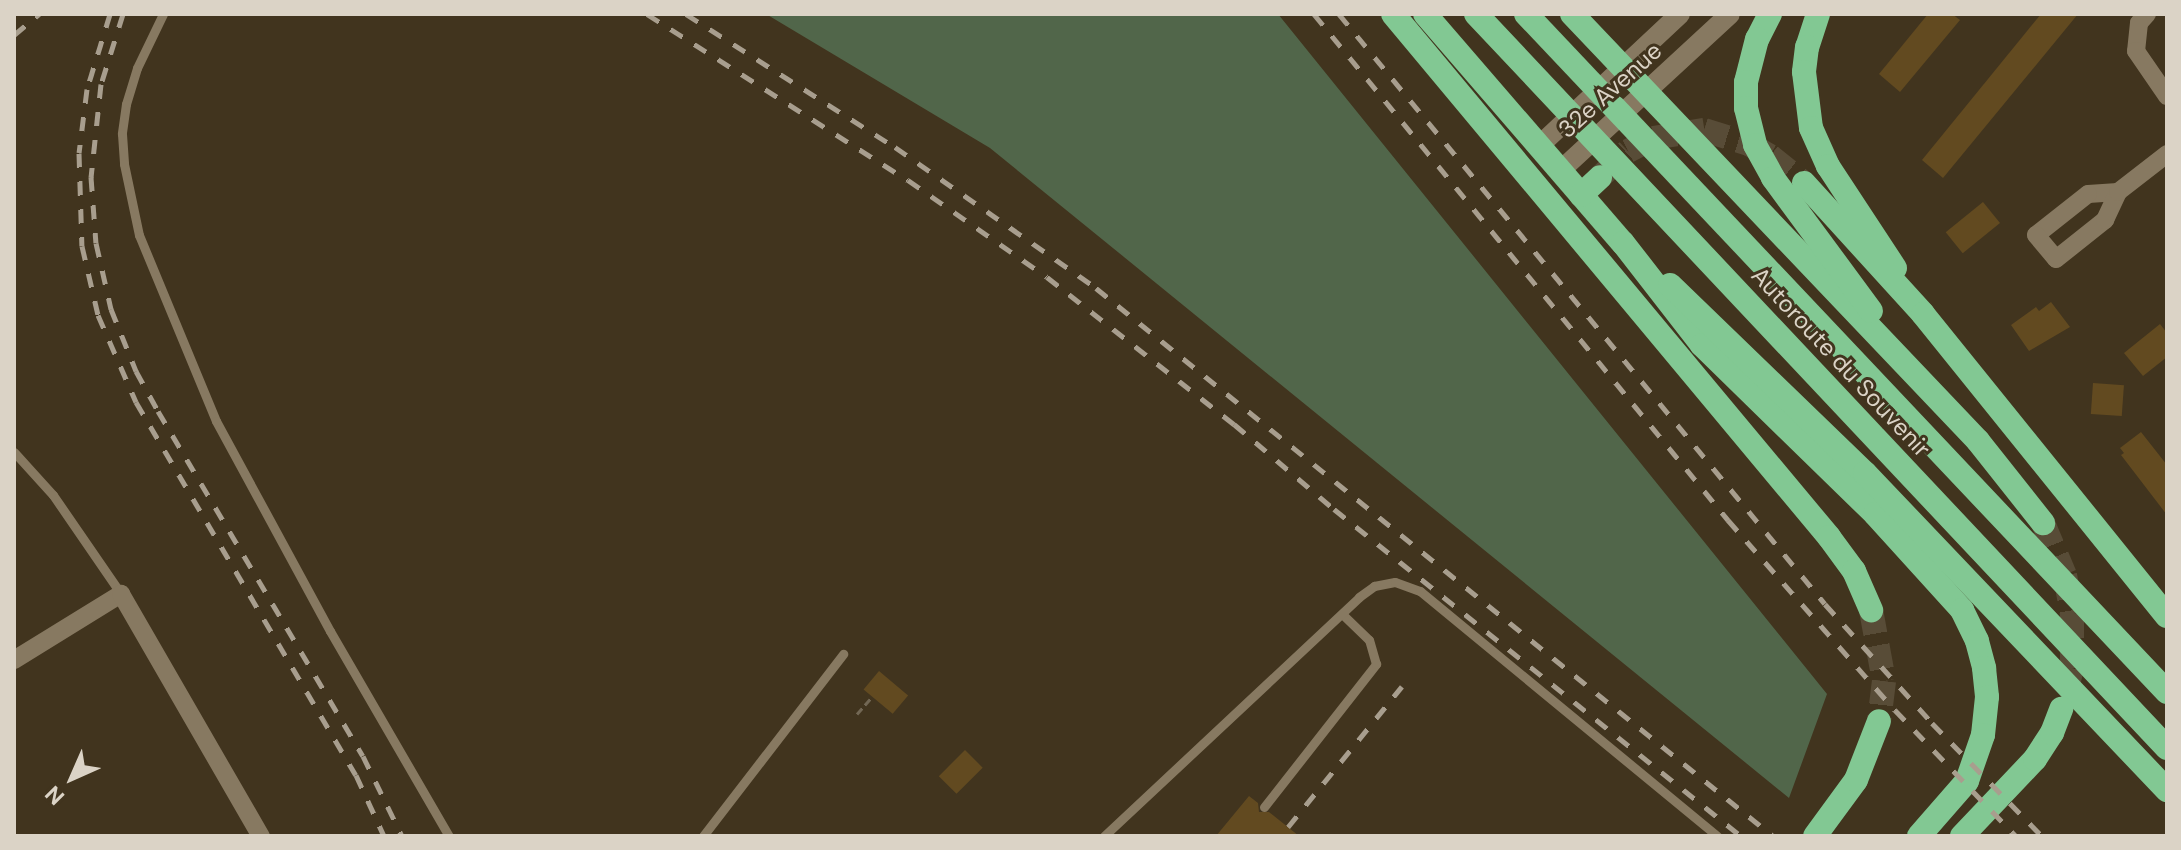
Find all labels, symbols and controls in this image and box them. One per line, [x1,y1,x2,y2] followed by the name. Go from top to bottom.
[1552,36,1668,144] street label: 32e Avenue
[1745,261,1937,463] street label: Autoroute du Souvenir
[32,738,112,818] north arrow
[39,779,71,811] text: N

